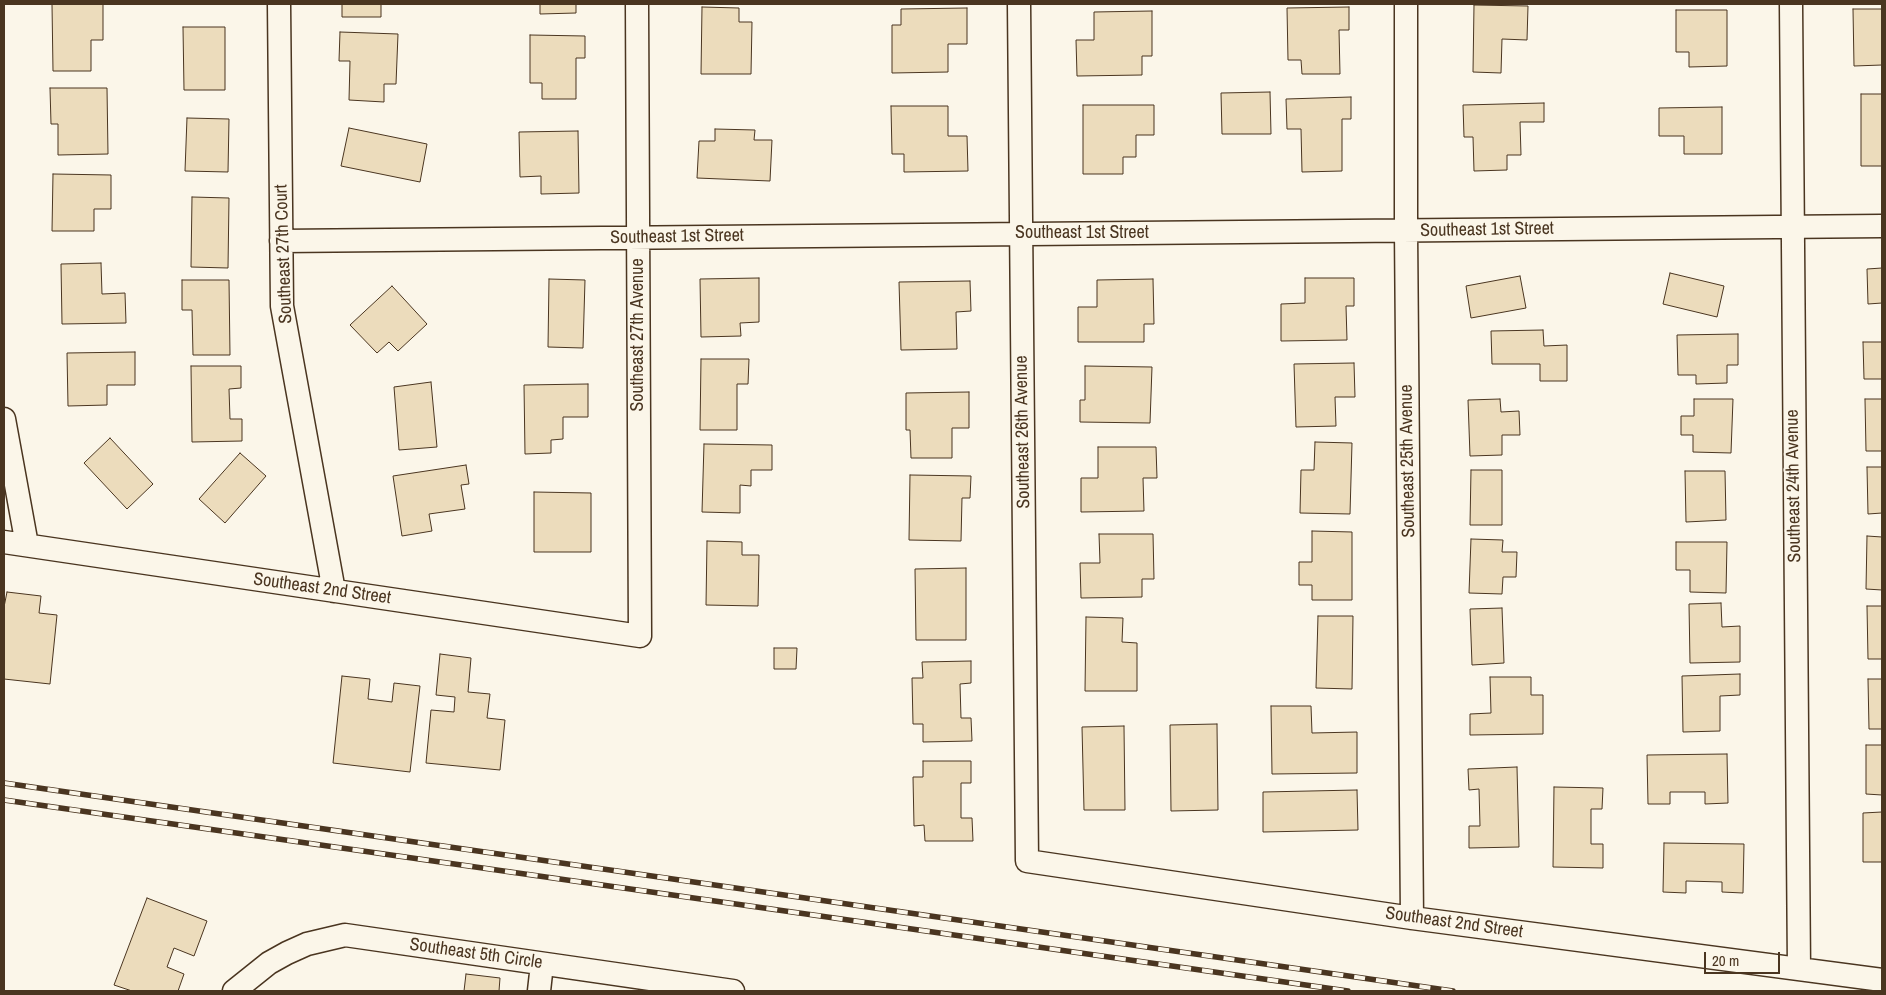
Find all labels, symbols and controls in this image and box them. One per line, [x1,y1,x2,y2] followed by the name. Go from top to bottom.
[271,184,297,324] street label: Southeast 27th Court
[1420,218,1554,242] street label: Southeast 1st Street
[1015,222,1149,244] street label: Southeast 1st Street
[610,225,744,249] street label: Southeast 1st Street
[627,258,649,412] street label: Southeast 27th Avenue
[1011,355,1035,509] street label: Southeast 26th Avenue
[1396,384,1420,538] street label: Southeast 25th Avenue
[1782,409,1806,563] street label: Southeast 24th Avenue
[252,569,392,609] street label: Southeast 2nd Street
[1384,903,1524,943] street label: Southeast 2nd Street
[408,934,544,974] street label: Southeast 5th Circle
[1706,942,1782,974] scale bar
[1712,950,1739,971] text: 20 m

